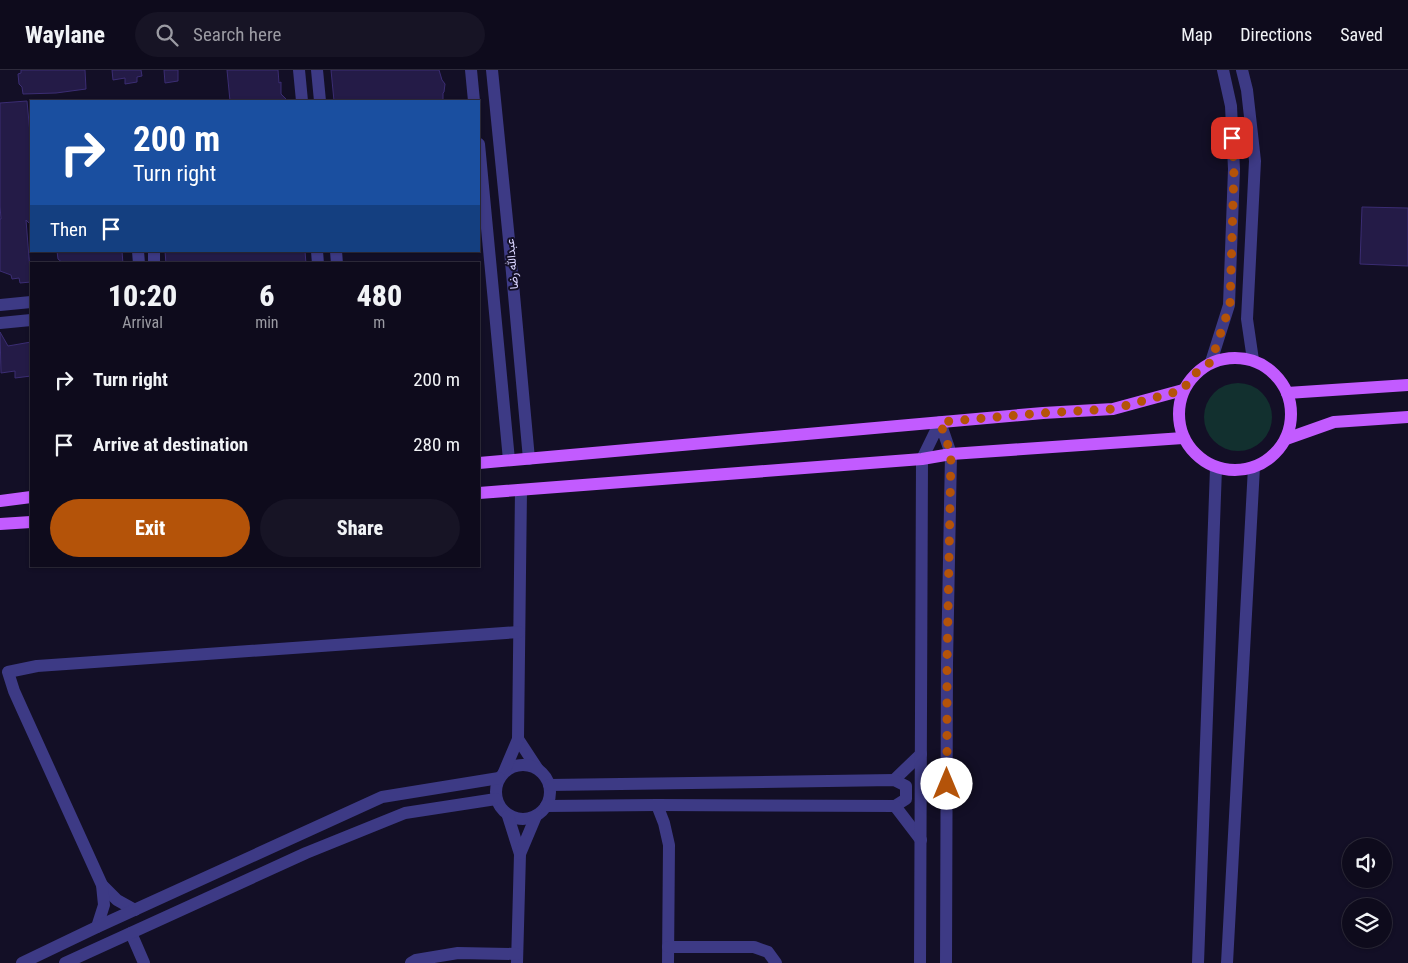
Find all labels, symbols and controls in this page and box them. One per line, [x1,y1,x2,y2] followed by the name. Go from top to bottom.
[135,12,485,57] search box
[25,21,105,49] text: Waylane
[153,21,181,49] icon: search
[193,23,281,46] text: Search here
[1181,24,1212,45] text: Map
[1240,24,1312,45] text: Directions
[1340,24,1383,45] text: Saved
[1211,117,1253,159] pin
[133,119,220,160] text: 200 m
[50,120,115,185] icon: right
[1218,124,1246,152] icon: arrive
[133,161,216,186] text: Turn right
[97,215,125,243] icon: arrive
[50,218,87,241] text: Then
[503,238,522,290] street label: عبدالله رضا
[108,278,177,313] text: 10:20
[259,278,274,313] text: 6
[356,278,402,313] text: 480
[122,313,163,332] text: Arrival
[255,313,279,332] text: min
[373,313,385,332] text: m
[50,366,78,394] icon: right
[93,368,168,391] text: Turn right
[413,368,460,391] text: 200 m
[50,431,78,459] icon: arrive
[93,433,248,456] text: Arrive at destination
[413,433,460,456] text: 280 m
[50,499,250,557] button: Exit
[260,499,460,557] button: Share
[920,757,972,809] position arrow
[1342,838,1392,948] map controls
[1342,838,1392,888] button: sound
[1342,898,1392,948] button: layers

